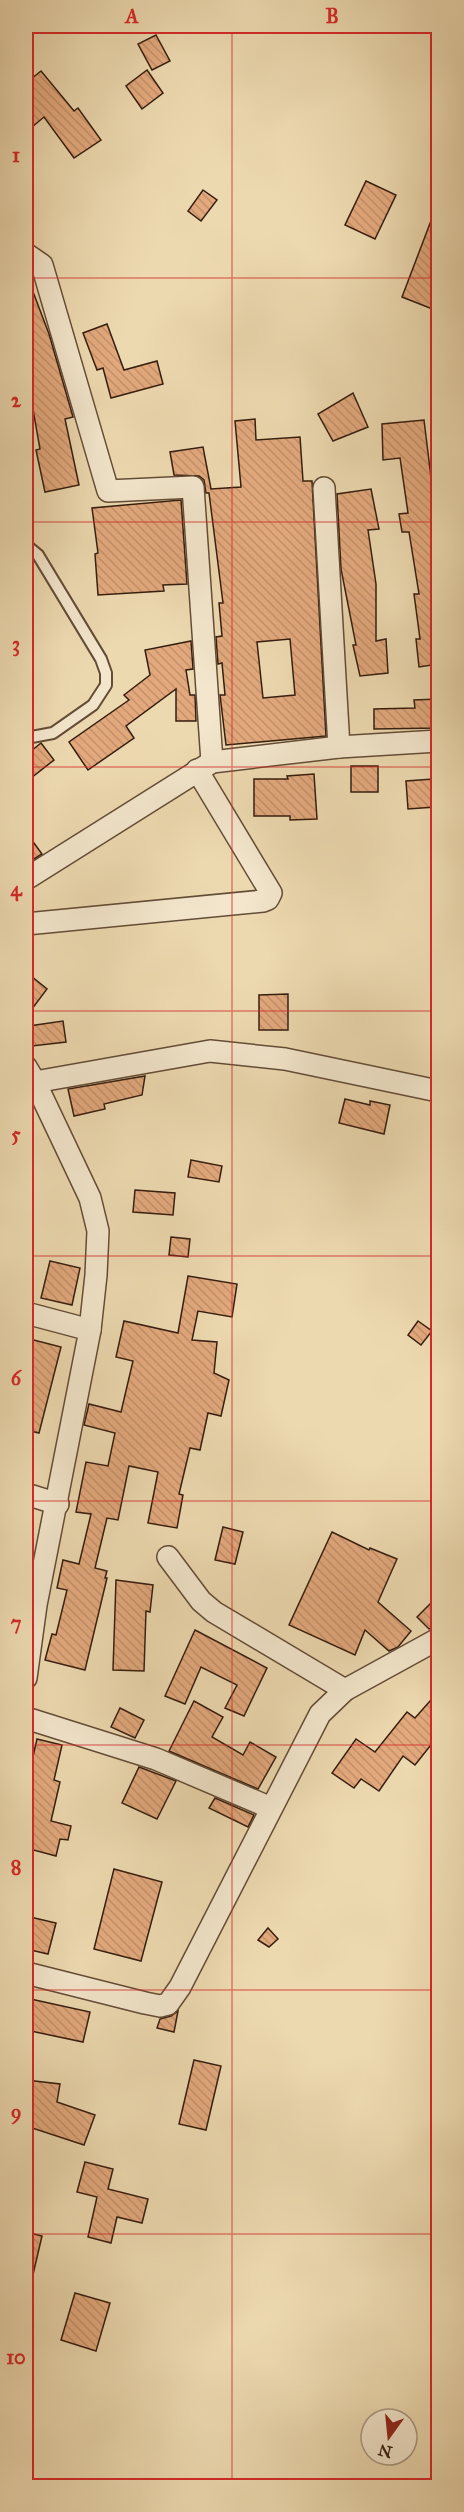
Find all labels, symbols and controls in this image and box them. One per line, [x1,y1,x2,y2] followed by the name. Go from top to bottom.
[123,4,139,28] text: A
[325,4,339,28] text: B
[12,143,20,167] text: 1
[11,388,22,412] text: 2
[12,632,20,657] text: 3
[10,877,22,902] text: 4
[11,1122,21,1146] text: 5
[11,1366,23,1390] text: 6
[11,1611,22,1635] text: 7
[11,1855,21,1879] text: 8
[11,2100,21,2125] text: 9
[6,2345,26,2369] text: 10
[359,2407,419,2467] north arrow
[376,2440,394,2462] text: N

